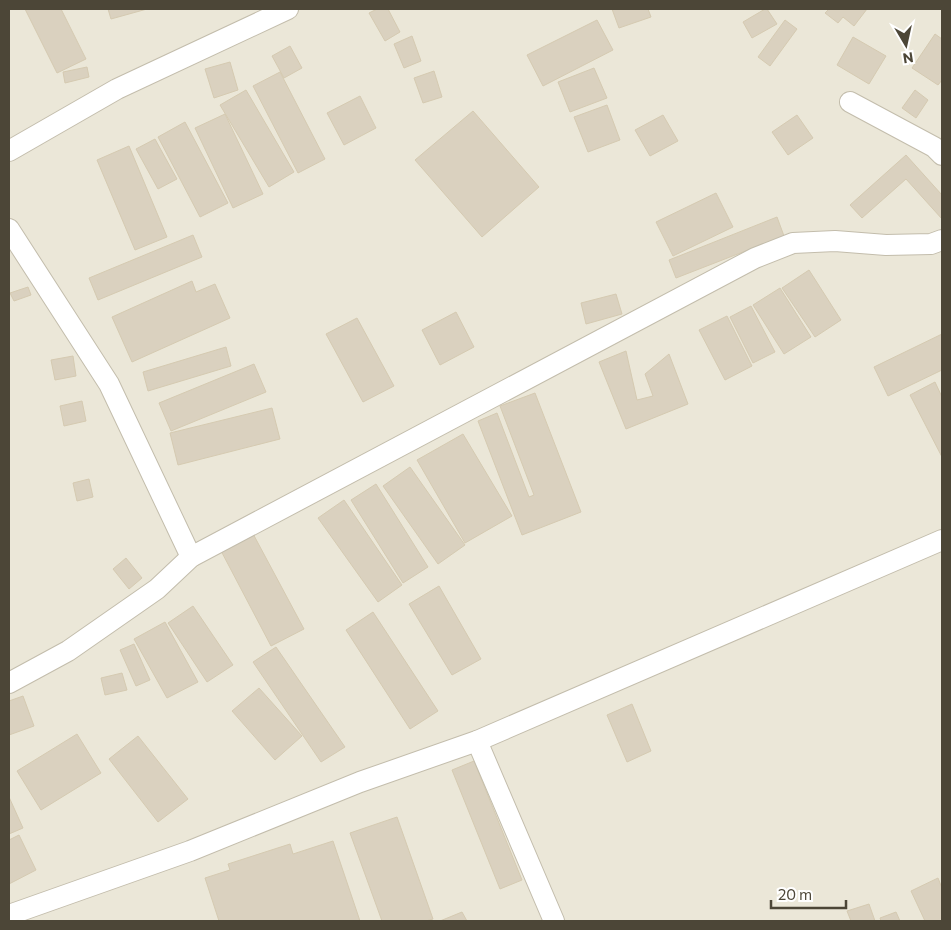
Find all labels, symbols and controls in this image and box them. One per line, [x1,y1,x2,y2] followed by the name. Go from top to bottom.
[881,20,931,70] north arrow
[902,49,915,68] text: N
[771,878,846,910] scale bar
[778,885,812,903] text: 20 m

